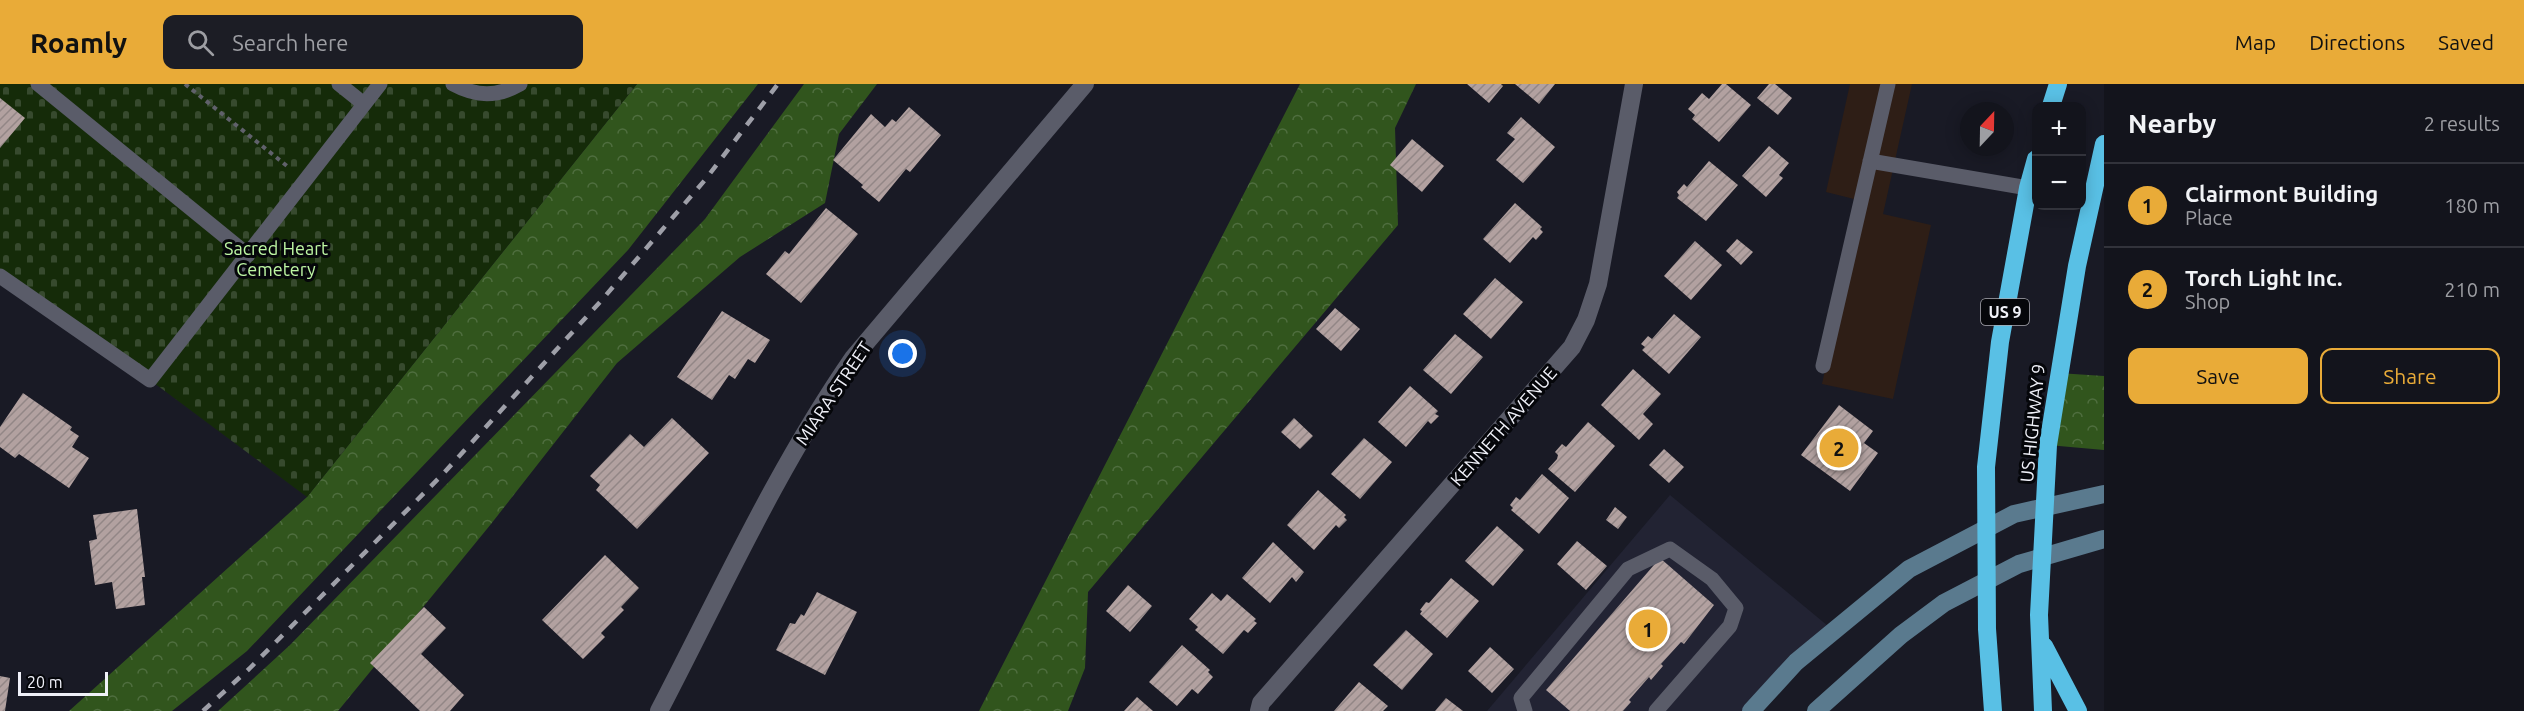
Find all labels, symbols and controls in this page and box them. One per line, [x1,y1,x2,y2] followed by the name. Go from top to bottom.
[163,15,583,69] search box
[184,26,217,59] icon: search
[30,27,127,58] text: Roamly
[232,30,348,55] text: Search here
[2235,30,2276,54] text: Map
[2309,30,2405,54] text: Directions
[2438,30,2494,54] text: Saved
[1960,102,2014,156] north arrow
[2032,102,2086,210] map controls
[2032,102,2086,156] button: +
[2128,109,2216,138] text: Nearby
[2424,112,2500,135] text: 2 results
[2032,156,2086,210] button: −
[2185,181,2378,206] text: Clairmont Building
[2142,194,2153,217] text: 1
[2444,194,2500,217] text: 180 m
[2185,206,2233,229] text: Place
[224,238,328,279] park label: Sacred Heart Cemetery
[2185,265,2343,290] text: Torch Light Inc.
[2142,278,2153,301] text: 2
[2444,278,2500,301] text: 210 m
[2185,290,2230,313] text: Shop
[1981,299,2029,325] road number: US 9
[791,338,875,448] street label: MIARA STREET
[888,339,917,368] your location
[2128,348,2308,404] button: Save
[2320,348,2500,404] button: Share
[1446,362,1560,490] street label: KENNETH AVENUE
[2016,363,2048,483] street label: US HIGHWAY 9
[1820,426,1858,470] pin: 2
[1628,606,1668,652] pin: 1
[18,669,108,696] scale bar
[27,673,63,691] text: 20 m

